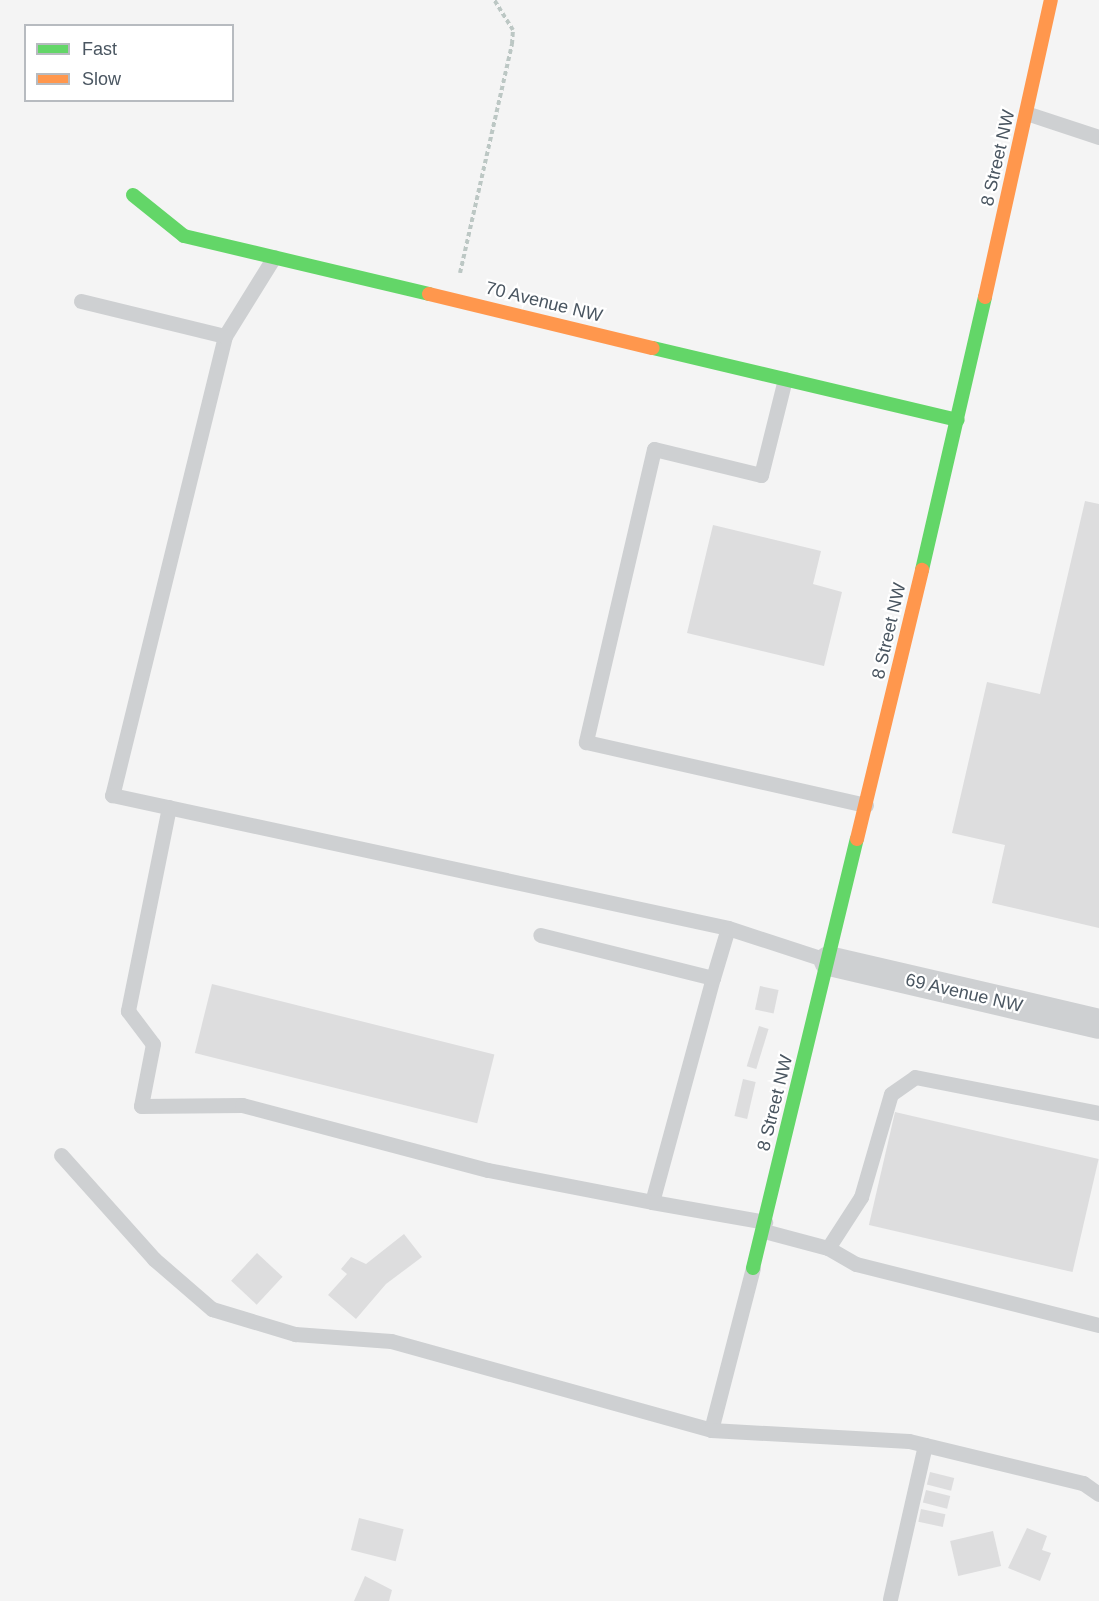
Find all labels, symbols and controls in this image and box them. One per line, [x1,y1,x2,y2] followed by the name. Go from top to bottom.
[24,24,234,102] legend
[82,39,117,59] text: Fast
[82,69,121,89] text: Slow
[976,108,1020,208] street label: 8 Street NW
[483,277,605,327] street label: 70 Avenue NW
[867,581,911,681] street label: 8 Street NW
[903,969,1025,1017] street label: 69 Avenue NW
[753,1053,797,1153] street label: 8 Street NW

